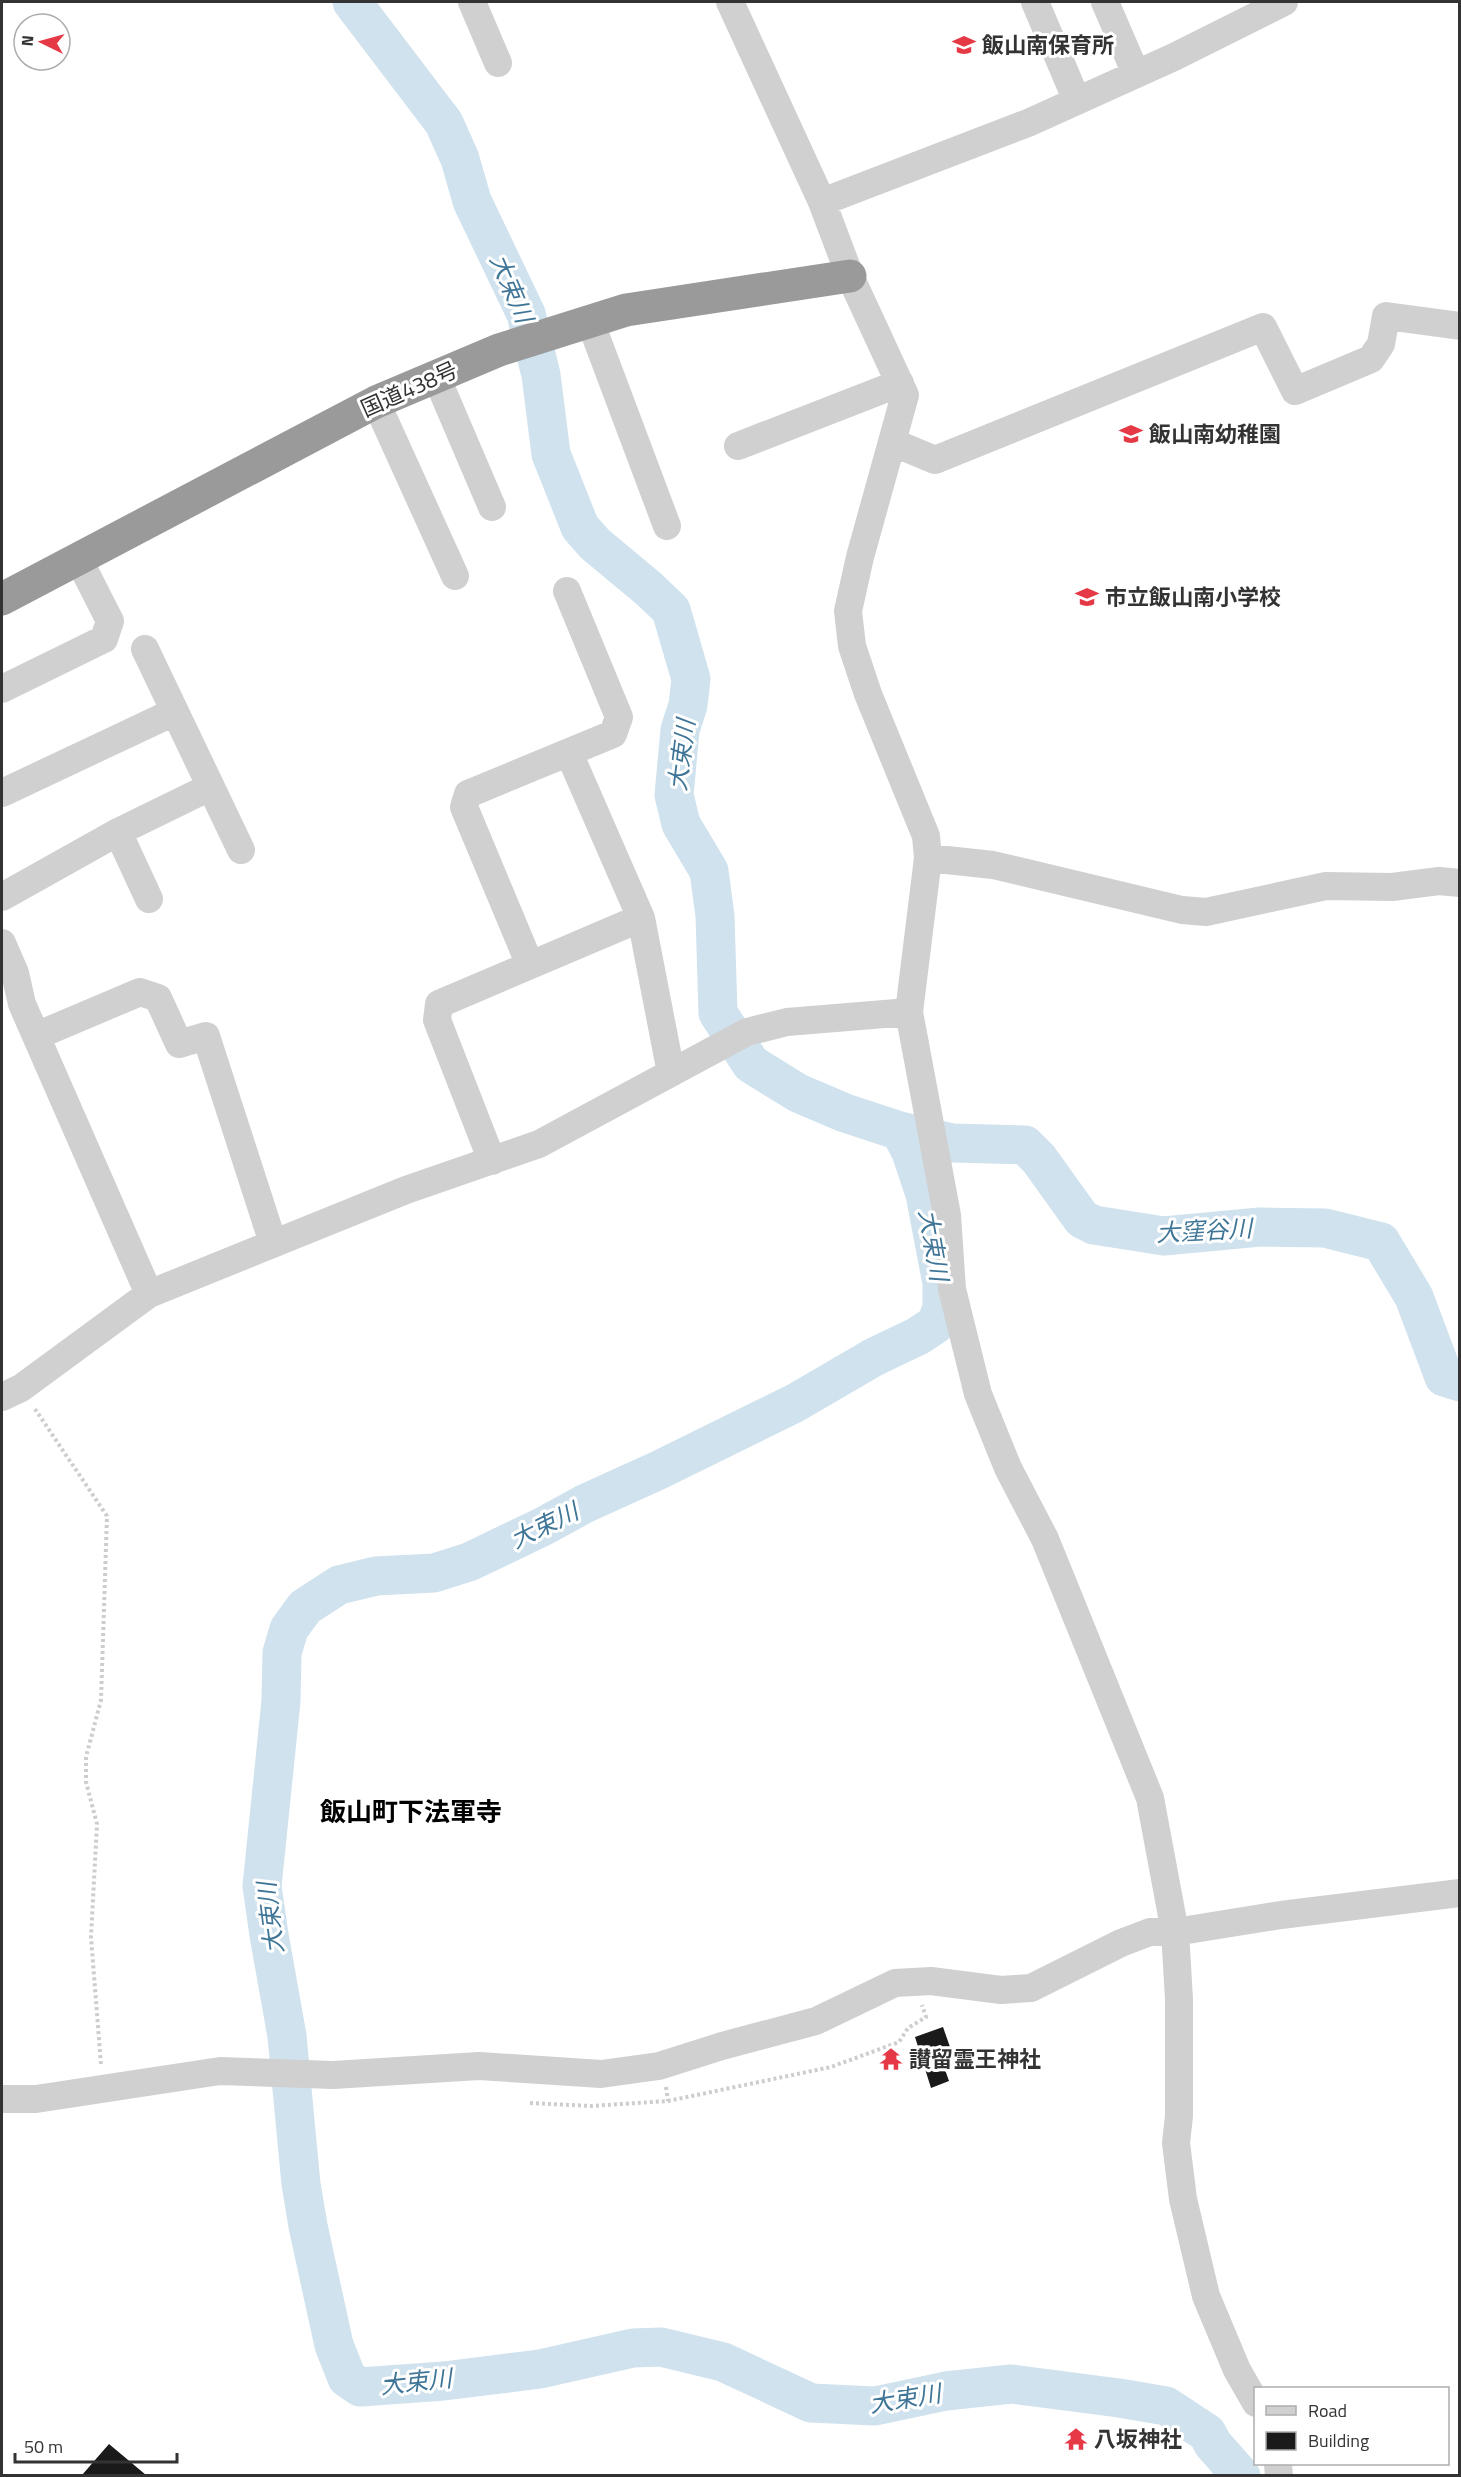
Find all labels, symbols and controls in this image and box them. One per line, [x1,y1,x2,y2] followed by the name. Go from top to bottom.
[12,12,72,72] north arrow
[981,28,1114,62] place label: 飯山南保育所
[951,32,977,58] school or university icon: 飯山南保育所
[15,34,39,47] text: N
[481,248,544,331] water label: 大束川
[355,353,463,425] street label: 国道438号
[1148,417,1281,451] place label: 飯山南幼稚園
[1118,421,1144,447] school or university icon: 飯山南幼稚園
[1105,580,1281,614] place label: 市立飯山南小学校
[1074,584,1100,610] school or university icon: 市立飯山南小学校
[659,714,704,793] water label: 大束川
[910,1206,958,1287] water label: 大束川
[1155,1209,1256,1250] water label: 大窪谷川
[504,1492,587,1557] water label: 大束川
[320,1792,502,1831] district label: 飯山町下法軍寺
[247,1877,292,1956] water label: 大束川
[909,2042,1041,2076] place label: 讃留霊王神社
[878,2046,904,2072] temple icon: 讃留霊王神社
[378,2359,457,2403] water label: 大束川
[867,2374,946,2421] water label: 大束川
[1254,2387,1449,2465] legend
[1308,2397,1347,2424] text: Road
[1094,2422,1182,2456] place label: 八坂神社
[15,2426,177,2464] scale bar
[1063,2426,1089,2452] temple icon: 八坂神社
[1308,2427,1369,2454] text: Building
[24,2433,63,2460] text: 50 m

